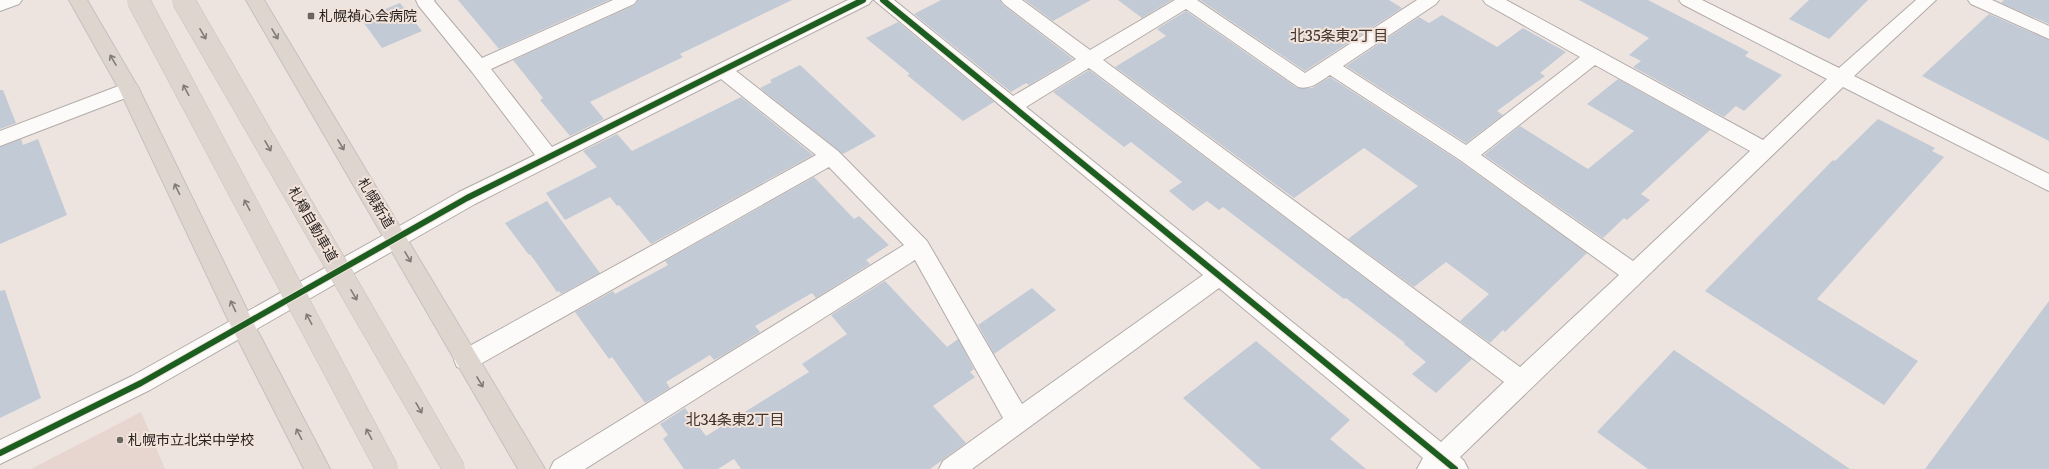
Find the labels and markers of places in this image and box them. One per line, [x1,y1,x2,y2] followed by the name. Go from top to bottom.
[319,5,417,25] place label: 札幌禎心会病院
[306,11,316,21] marker: 札幌禎心会病院
[128,429,254,449] place label: 札幌市立北栄中学校
[115,435,125,445] marker: 札幌市立北栄中学校

